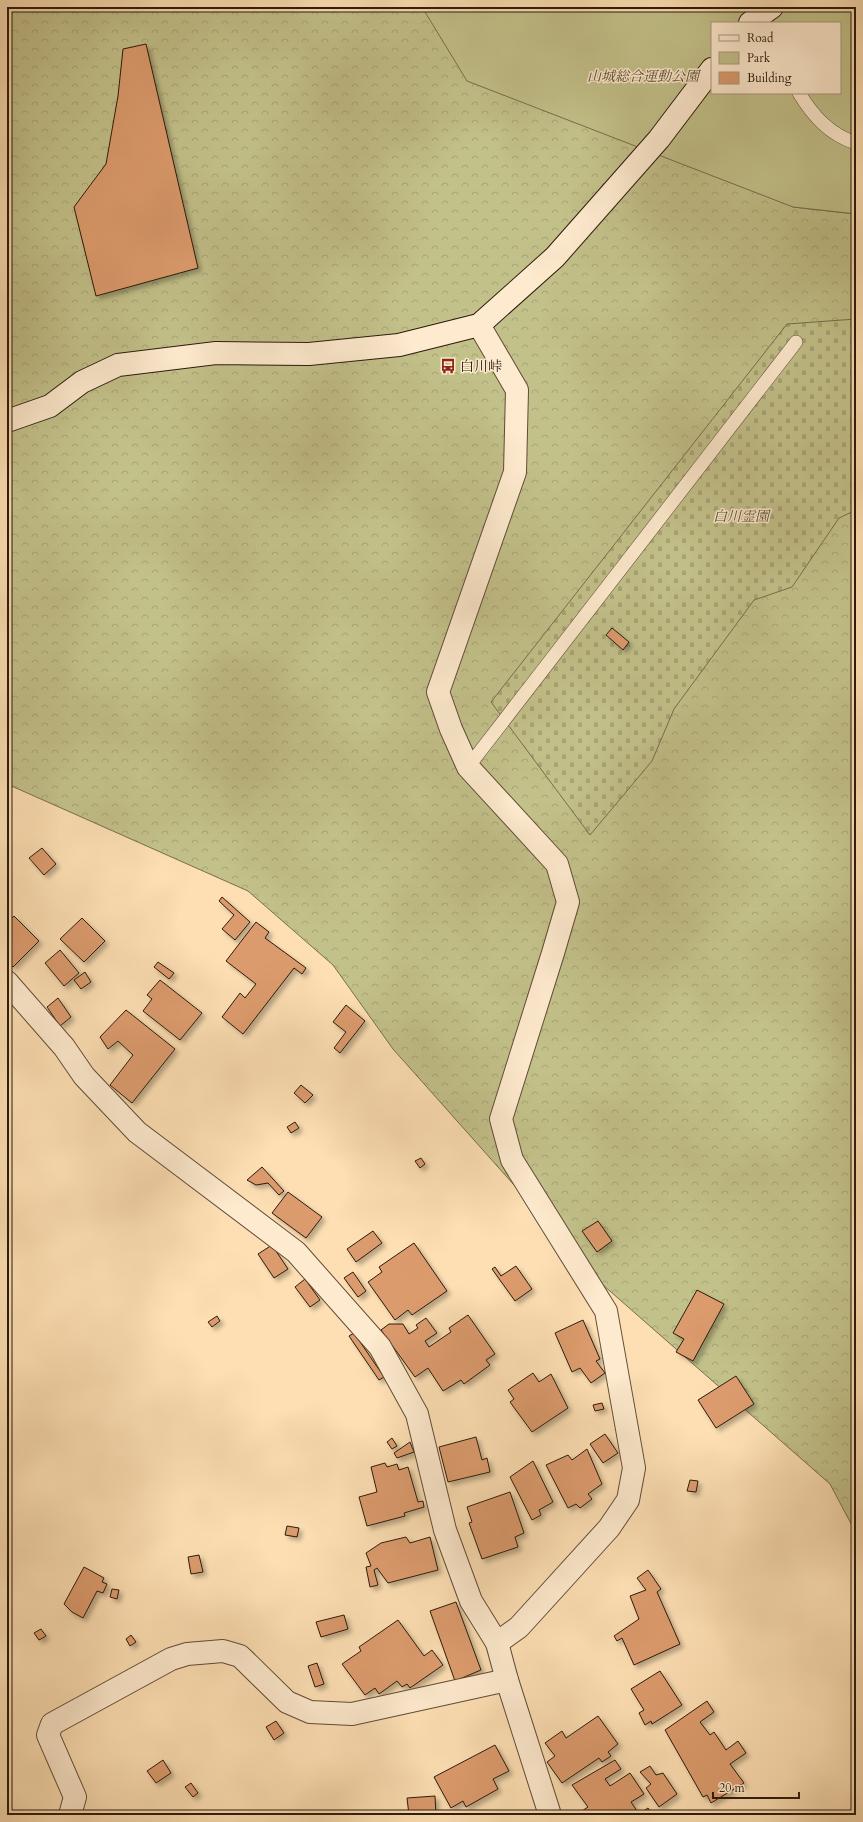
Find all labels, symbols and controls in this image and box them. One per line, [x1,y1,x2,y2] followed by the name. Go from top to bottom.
[711,22,841,94] legend
[747,30,774,46] text: Road
[747,50,771,66] text: Park
[587,67,701,86] park label: 山城総合運動公園
[747,70,792,86] text: Building
[439,357,457,375] bus stop icon: 白川峠
[460,357,502,376] place label: 白川峠
[713,507,771,526] park label: 白川霊園
[713,1774,799,1800] scale bar
[719,1780,746,1796] text: 20 m

